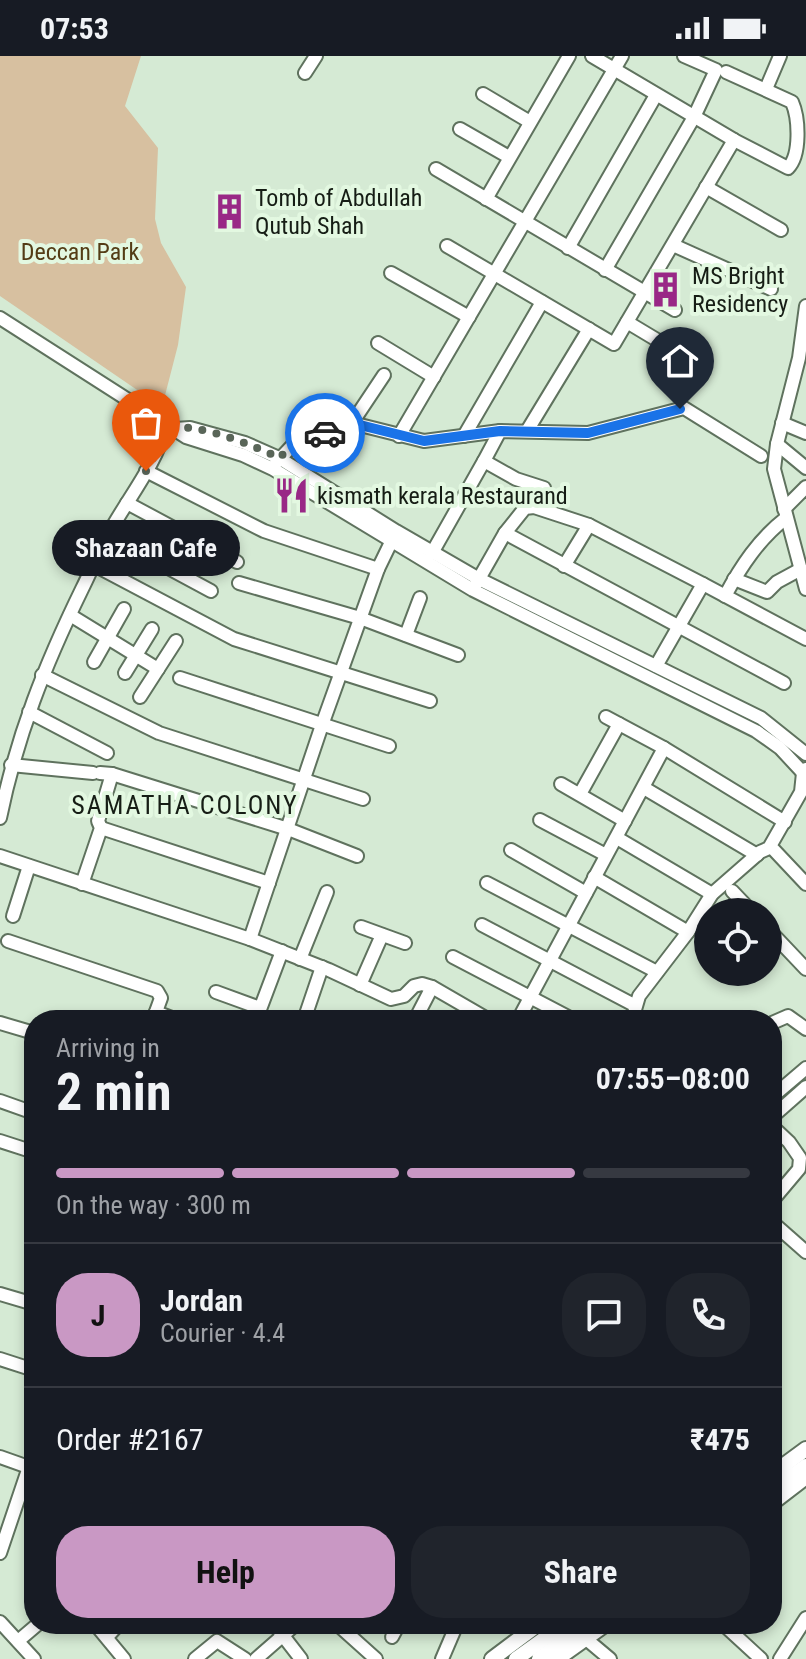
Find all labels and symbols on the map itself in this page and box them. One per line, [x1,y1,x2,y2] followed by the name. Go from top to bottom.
[255,184,422,240] place label: Tomb of Abdullah Qutub Shah
[210,193,248,231] building icon: Tomb of Abdullah Qutub Shah
[21,238,139,266] park label: Deccan Park
[692,262,788,318] place label: MS Bright Residency
[647,271,685,309] building icon: MS Bright Residency
[646,327,714,409] pin
[112,389,180,471] pin
[285,393,365,473] courier
[272,477,310,515] restaurant icon: kismath kerala Restaurand
[317,482,568,510] place label: kismath kerala Restaurand
[52,519,240,575] callout: Shazaan Cafe
[71,790,299,820] district label: SAMATHA COLONY

